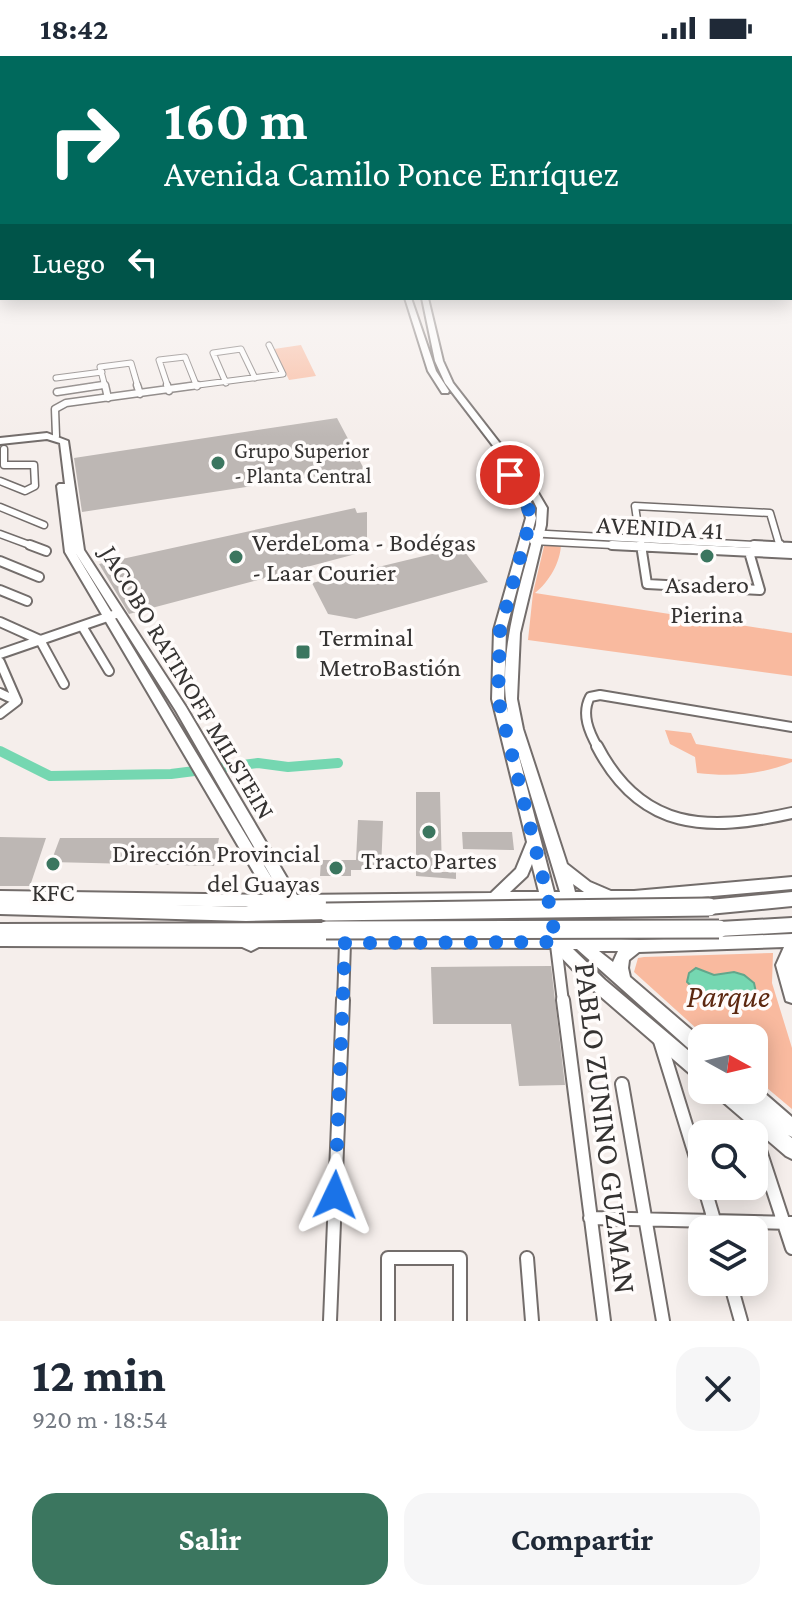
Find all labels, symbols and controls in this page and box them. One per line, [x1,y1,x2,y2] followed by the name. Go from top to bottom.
[40,12,108,45] text: 18:42
[32,88,136,192] icon: right
[164,89,308,151] text: 160 m
[164,154,619,194] text: Avenida Camilo Ponce Enríquez
[121,240,165,284] icon: left
[32,246,105,279] text: Luego
[234,438,372,488] place label: Grupo Superior - Planta Central
[476,441,544,509] pin
[488,453,532,497] icon: arrive
[209,454,227,472] marker: Grupo Superior - Planta Central
[596,510,724,545] street label: AVENIDA 41
[252,528,476,587] place label: VerdeLoma - Bodégas - Laar Courier
[93,539,281,824] street label: JACOBO RATINOFF MILSTEIN
[698,547,716,565] marker: Asadero Pierina
[227,548,245,566] marker: VerdeLoma - Bodégas - Laar Courier
[665,570,749,629] place label: Asadero Pierina
[319,623,461,682] place label: Terminal MetroBastión
[294,643,312,661] marker: Terminal MetroBastión
[420,823,438,841] marker: Tracto Partes
[112,839,320,898] place label: Dirección Provincial del Guayas
[361,846,497,875] place label: Tracto Partes
[44,855,62,873] marker: KFC
[327,859,345,877] marker: Dirección Provincial del Guayas
[32,878,75,907] place label: KFC
[568,960,644,1296] street label: PABLO ZUNINO GUZMAN
[686,978,770,1014] park label: Parque
[688,1024,768,1104] north arrow
[688,1024,768,1296] map controls
[688,1120,768,1200] button: search
[293,1153,377,1237] position arrow
[688,1216,768,1296] button: layers
[676,1347,760,1431] button: close
[32,1348,166,1401] text: 12 min
[32,1405,168,1434] text: 920 m · 18:54
[32,1493,388,1585] button: Salir
[404,1493,760,1585] button: Compartir

